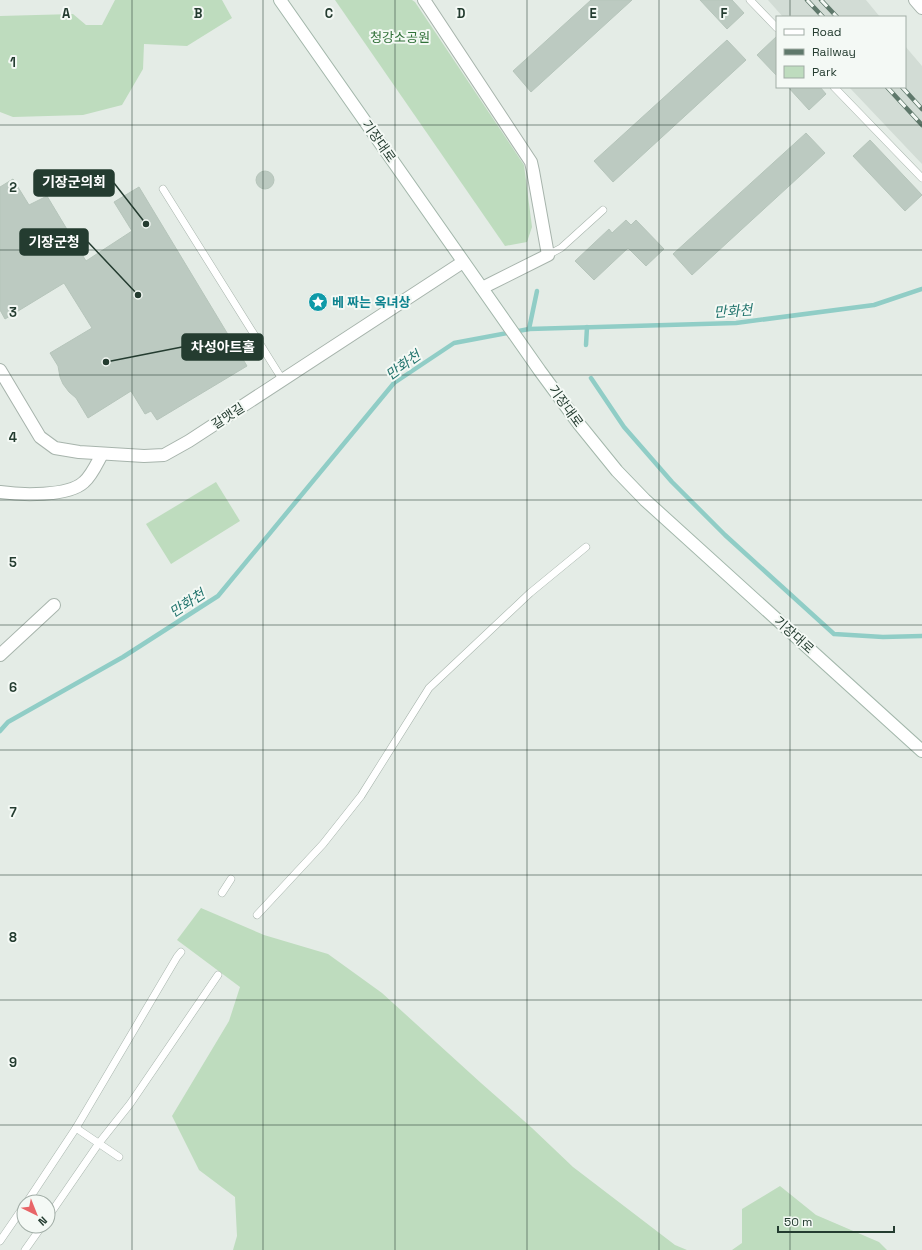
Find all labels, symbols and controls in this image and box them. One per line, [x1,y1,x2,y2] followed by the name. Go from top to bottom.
[62,5,71,22] text: A
[194,5,203,22] text: B
[325,5,333,22] text: C
[457,5,466,22] text: D
[589,5,597,22] text: E
[721,5,728,22] text: F
[776,16,906,88] legend
[812,24,841,40] text: Road
[370,29,430,46] park label: 청강소공원
[812,44,856,60] text: Railway
[10,54,16,71] text: 1
[812,64,837,80] text: Park
[358,117,400,166] street label: 기장대로
[34,170,114,196] callout: 기장군의회
[42,173,106,191] text: 기장군의회
[9,179,17,196] text: 2
[20,229,88,255] callout: 기장군청
[28,233,80,251] text: 기장군청
[307,291,329,313] place icon: 베 짜는 옥녀상
[332,294,410,311] place label: 베 짜는 옥녀상
[713,301,754,321] water label: 만화천
[9,304,17,321] text: 3
[182,334,263,360] callout: 차성아트홀
[191,338,255,356] text: 차성아트홀
[382,346,425,384] water label: 만화천
[545,382,587,430] street label: 기장대로
[208,399,248,433] street label: 갈맷길
[9,429,17,446] text: 4
[9,554,17,571] text: 5
[166,584,209,621] water label: 만화천
[771,613,817,657] street label: 기장대로
[9,679,17,696] text: 6
[9,804,17,821] text: 7
[9,929,17,946] text: 8
[9,1054,17,1071] text: 9
[16,1194,56,1234] north arrow
[778,1208,894,1234] scale bar
[35,1214,50,1229] text: N
[784,1214,812,1230] text: 50 m

